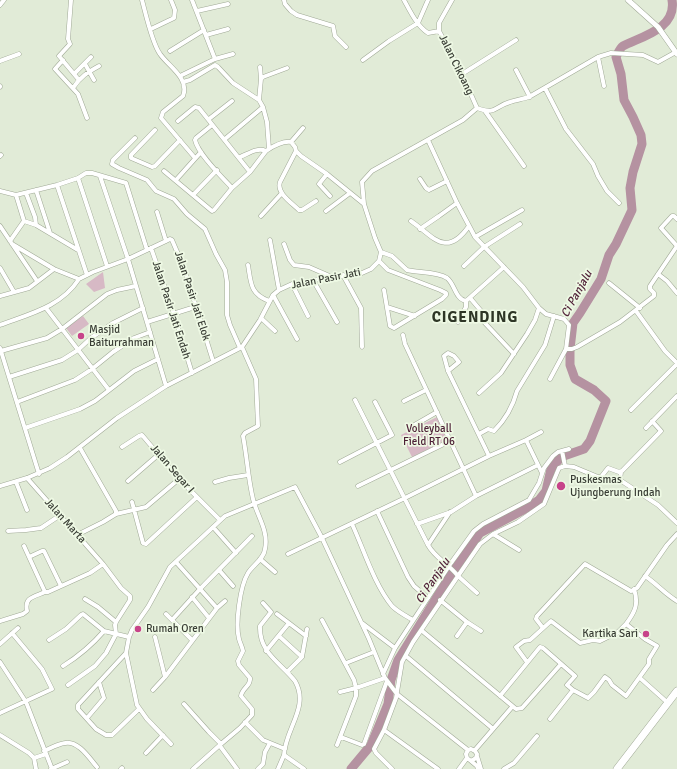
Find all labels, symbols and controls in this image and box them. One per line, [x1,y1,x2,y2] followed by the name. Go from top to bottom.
[436,33,476,97] street label: Jalan Cikoang
[171,250,213,342] street label: Jalan Pasir Jati Elok
[149,259,193,361] street label: Jalan Pasir Jati Endah
[290,266,362,292] street label: Jalan Pasir Jati
[558,268,596,320] water label: Ci Panjalu
[432,309,518,327] district label: CIGENDING
[89,323,154,349] place label: Masjid Baiturrahman
[76,331,86,341] marker: Masjid Baiturrahman
[403,422,455,448] park label: Volleyball Field RT 06
[147,442,197,496] street label: Jalan Segar I
[570,473,660,499] place label: Puskesmas Ujungberung Indah
[555,480,567,492] marker: Puskesmas Ujungberung Indah
[41,496,89,546] street label: Jalan Marta
[413,556,453,606] water label: Ci Panjalu
[146,622,204,636] place label: Rumah Oren
[133,624,143,634] marker: Rumah Oren
[582,627,638,641] place label: Kartika Sari
[641,629,651,639] marker: Kartika Sari

